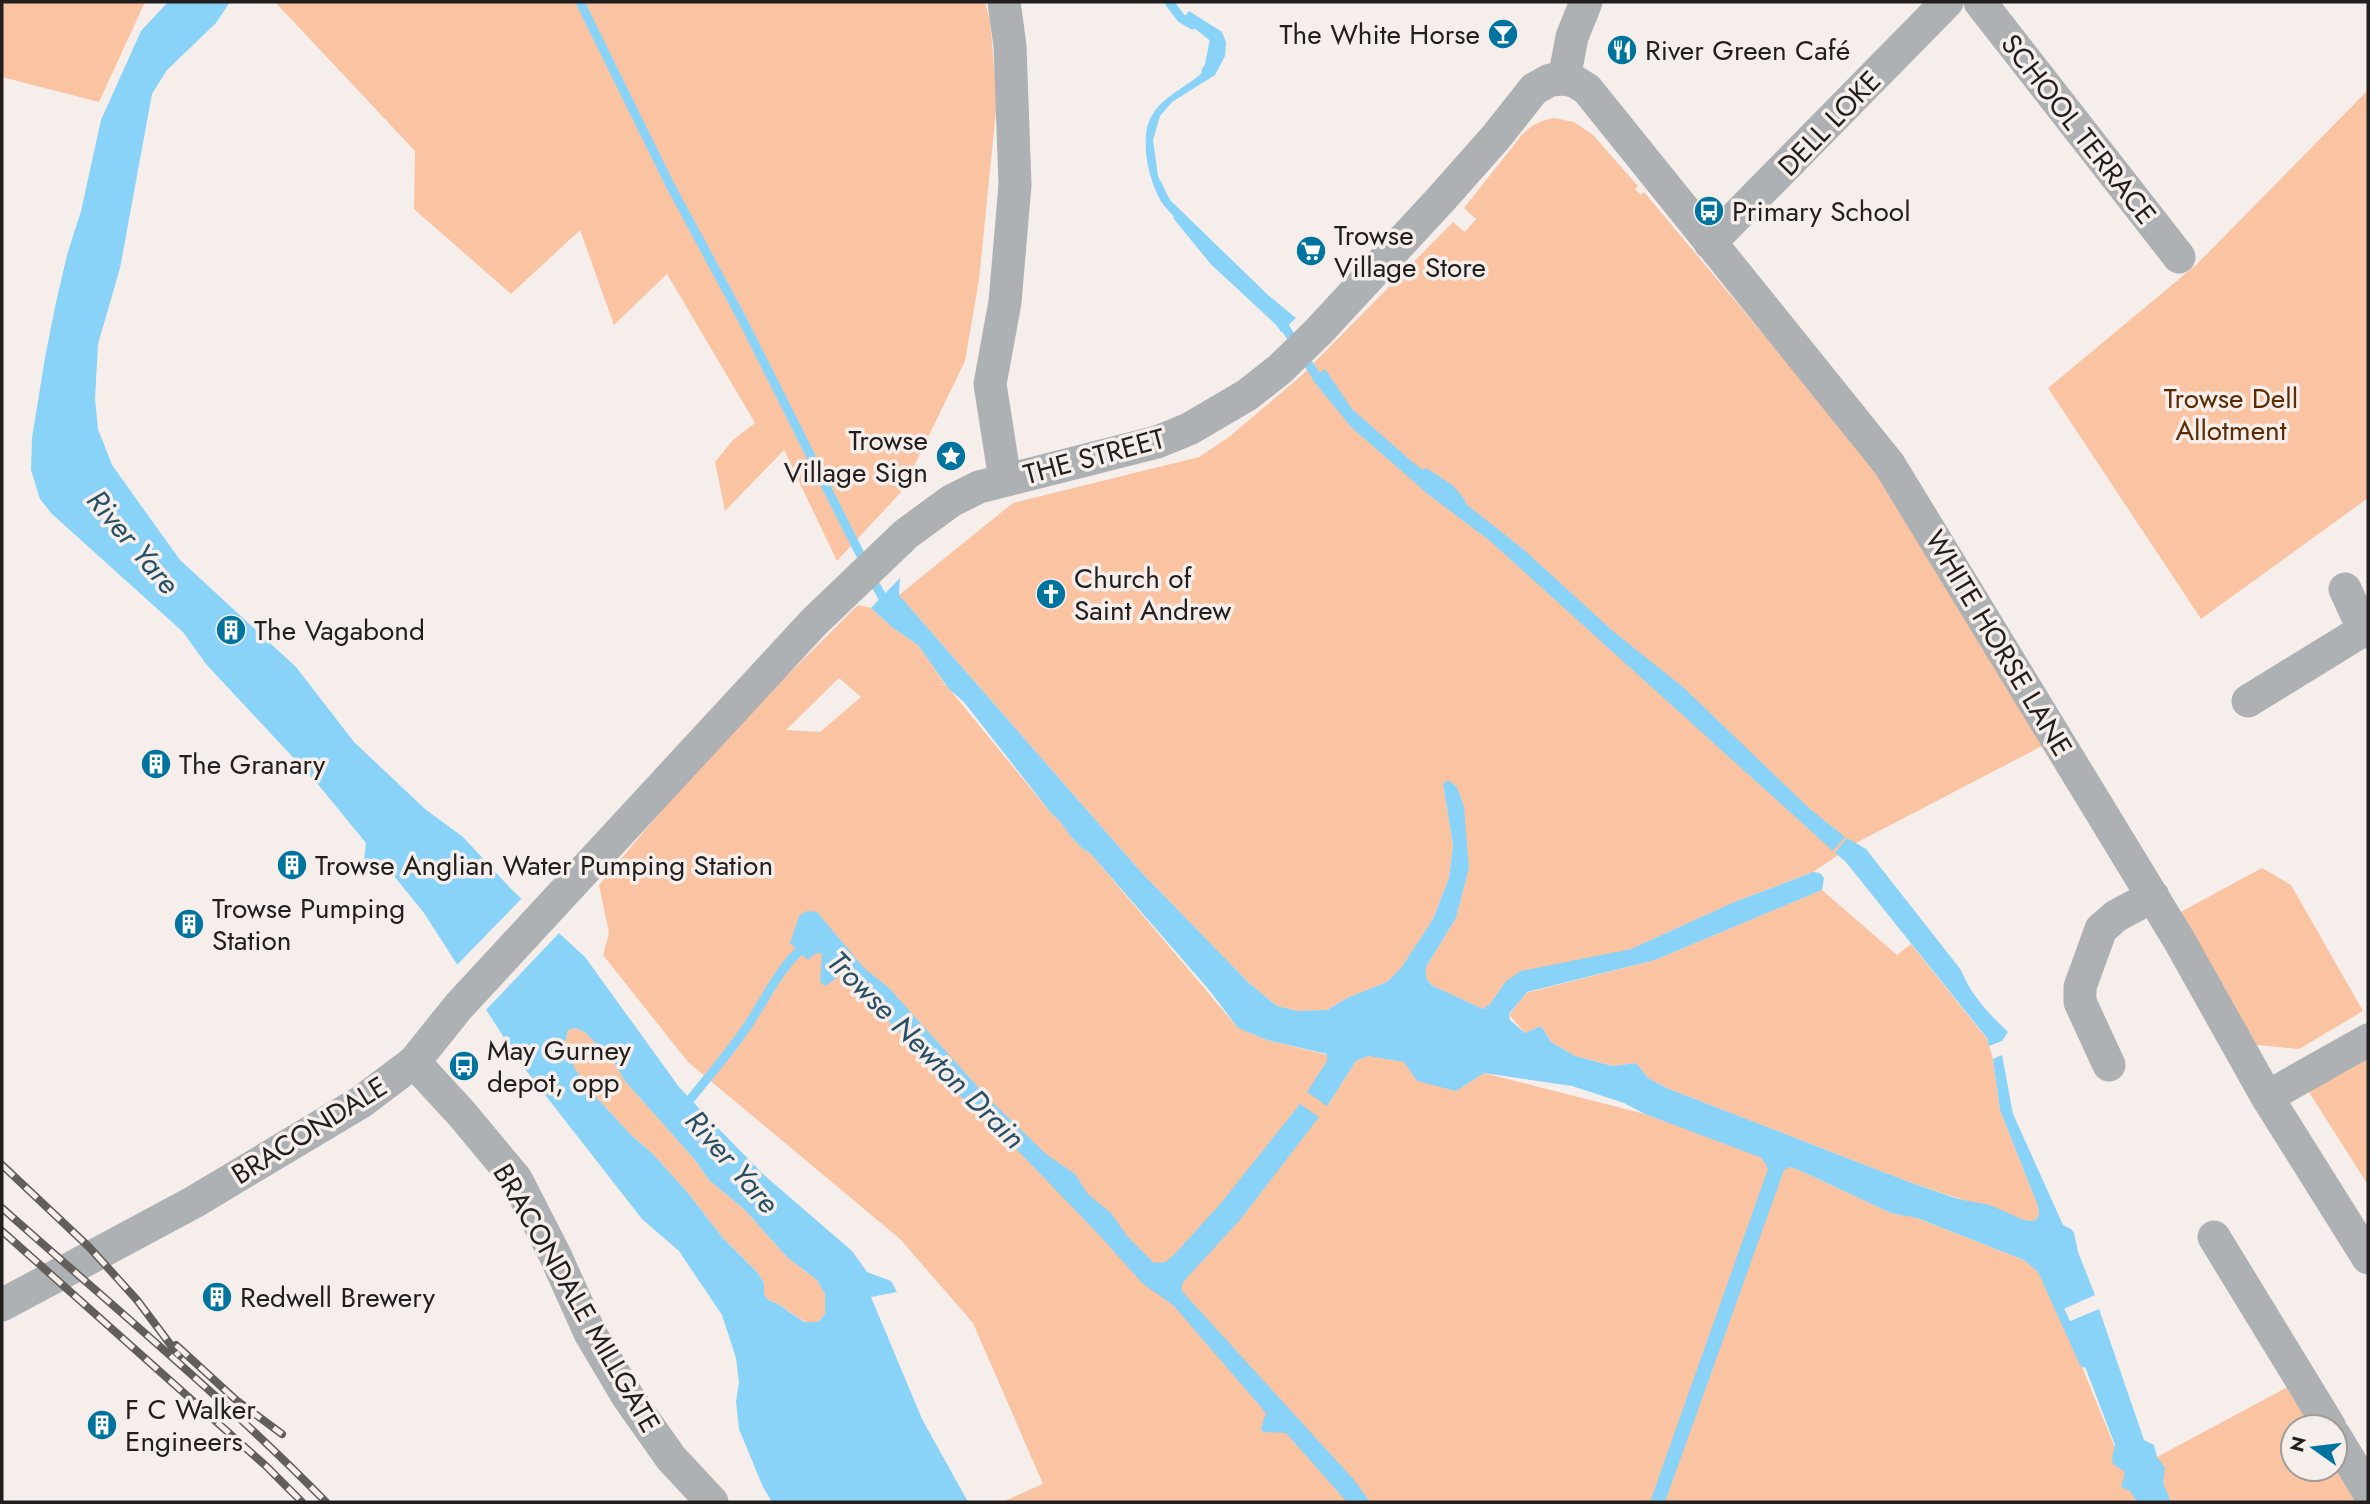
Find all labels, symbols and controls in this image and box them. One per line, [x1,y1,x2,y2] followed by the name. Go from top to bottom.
[1280,14,1480,55] place label: The White Horse
[1486,17,1520,51] bar icon: The White Horse
[1991,25,2166,233] street label: SCHOOL TERRACE
[1645,30,1850,71] place label: River Green Café
[1605,33,1639,67] restaurant icon: River Green Café
[1768,61,1890,185] street label: DELL LOKE
[1732,191,1911,232] place label: Primary School
[1692,194,1726,228] bus stop icon: Primary School
[1334,215,1486,288] place label: Trowse Village Store
[1294,234,1328,268] supermarket icon: Trowse Village Store
[2164,378,2298,451] park label: Trowse Dell Allotment
[1019,418,1169,495] street label: THE STREET
[784,420,928,493] place label: Trowse Village Sign
[934,439,968,473] place icon: Trowse Village Sign
[77,480,190,603] water label: River Yare
[1915,522,2082,764] street label: WHITE HORSE LANE
[1074,558,1231,631] place label: Church of Saint Andrew
[1034,577,1068,611] church icon: Church of Saint Andrew
[254,610,425,651] place label: The Vagabond
[214,613,248,647] building icon: The Vagabond
[179,744,326,785] place label: The Granary
[139,747,173,781] building icon: The Granary
[315,845,773,886] place label: Trowse Anglian Water Pumping Station
[275,848,309,882] building icon: Trowse Anglian Water Pumping Station
[212,888,405,961] place label: Trowse Pumping Station
[172,907,206,941] building icon: Trowse Pumping Station
[817,941,1035,1159] water label: Trowse Newton Drain
[487,1030,631,1103] place label: May Gurney depot, opp
[447,1049,481,1083] bus stop icon: May Gurney depot, opp
[224,1066,395,1195] street label: BRACONDALE
[675,1101,790,1223] water label: River Yare
[483,1156,671,1440] street label: BRACONDALE MILLGATE
[240,1277,436,1318] place label: Redwell Brewery
[200,1280,234,1314] building icon: Redwell Brewery
[125,1389,256,1462] place label: F C Walker Engineers
[85,1408,119,1442] building icon: F C Walker Engineers
[2279,1413,2349,1483] north arrow
[2283,1433,2313,1455] text: N

